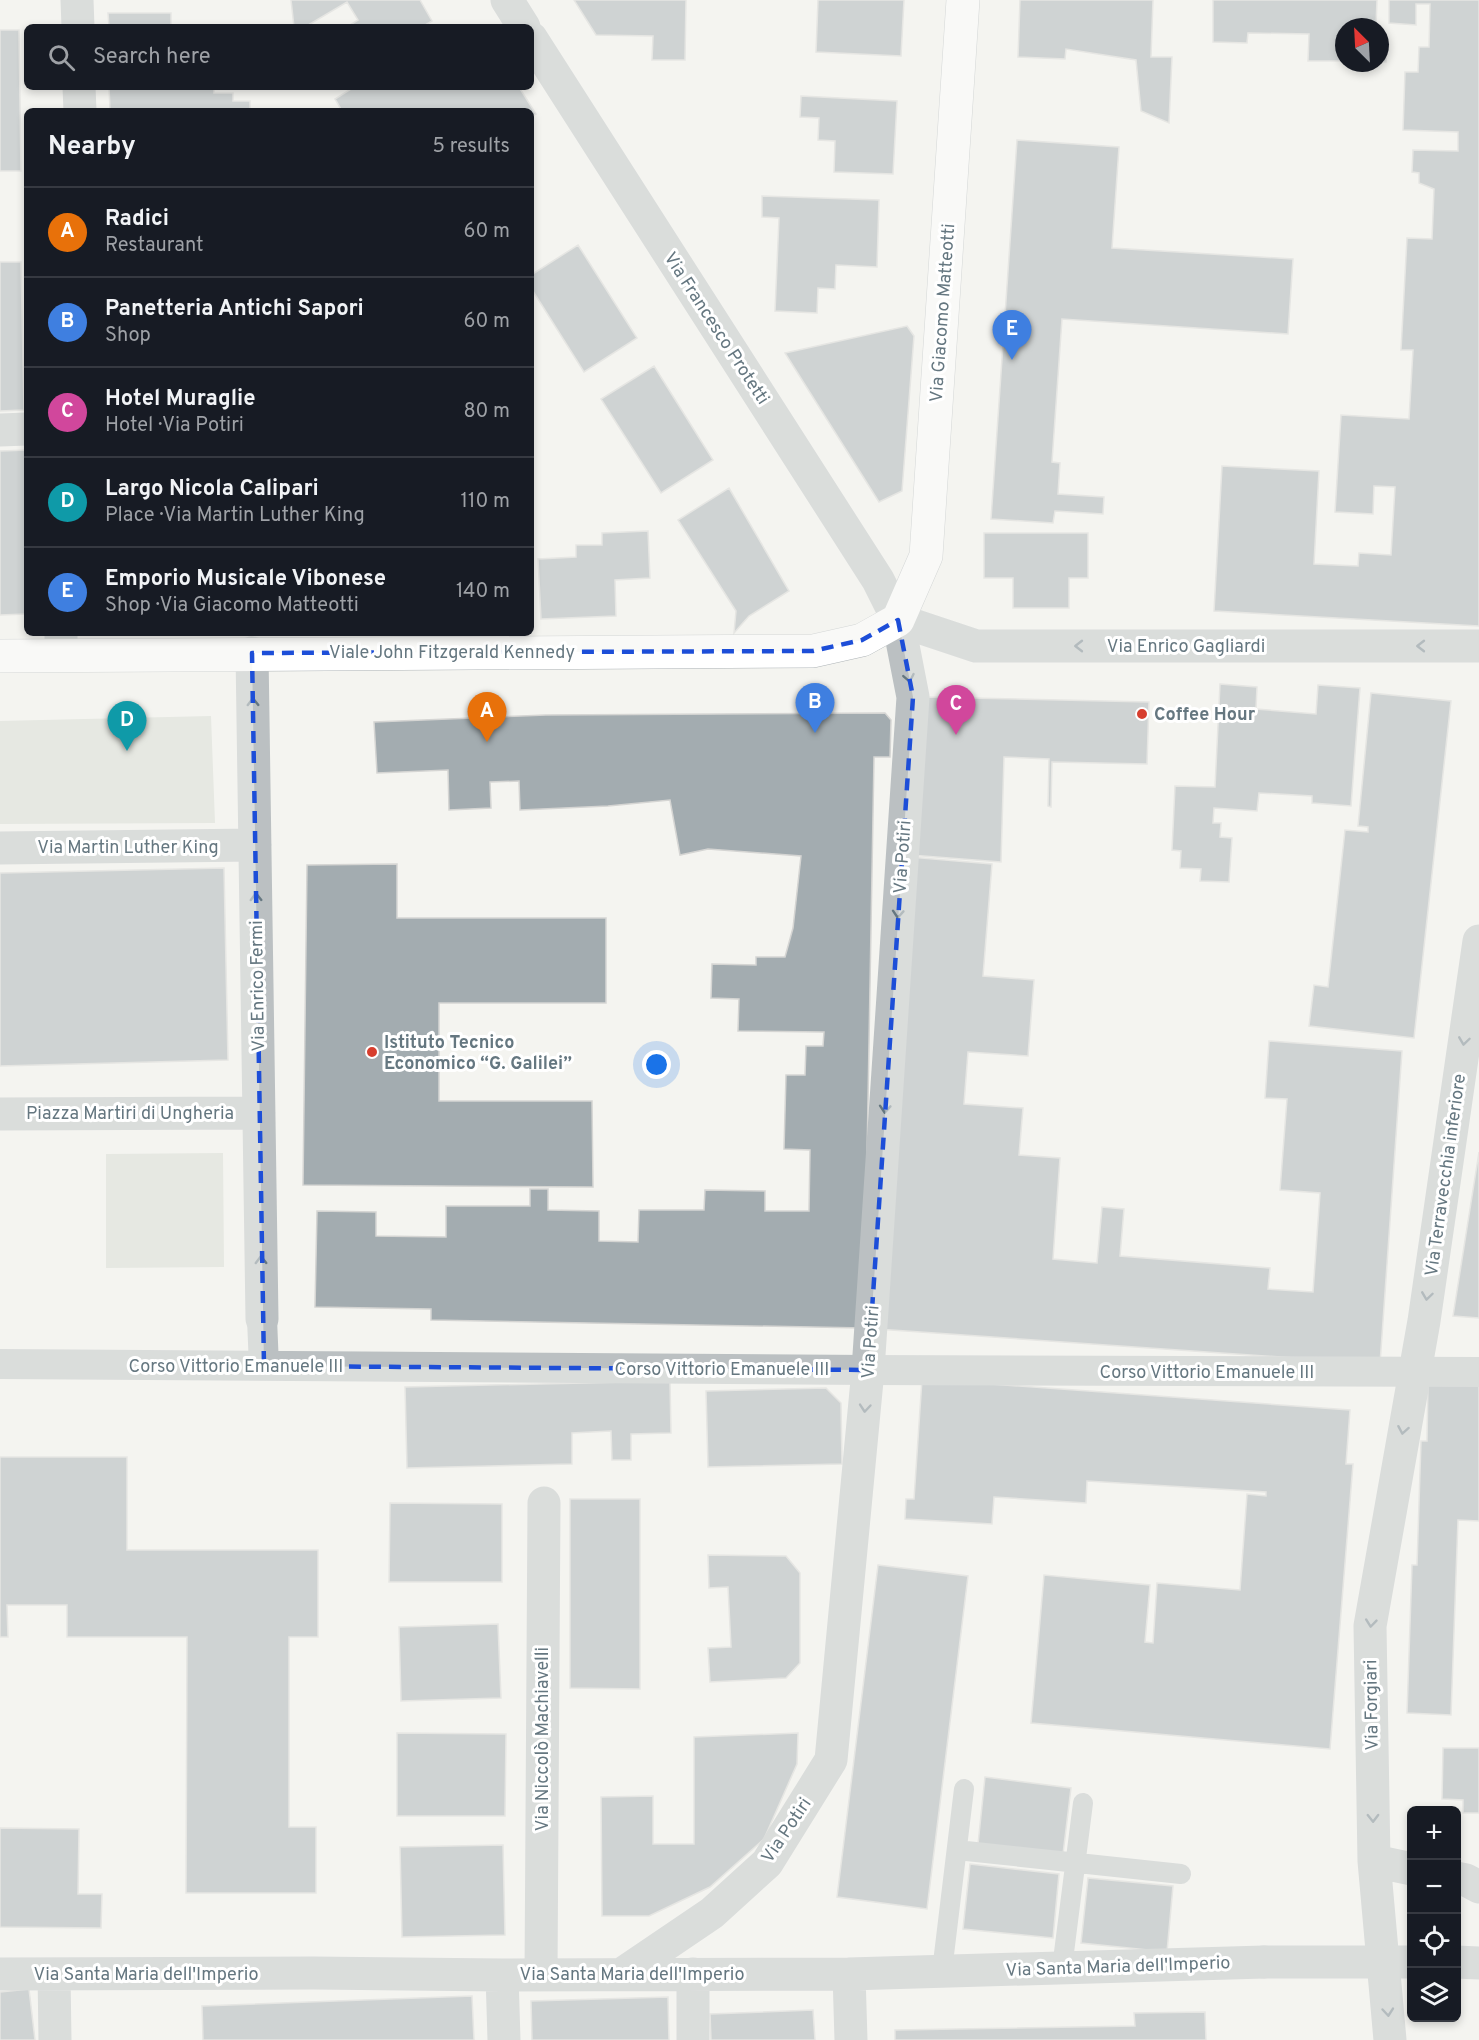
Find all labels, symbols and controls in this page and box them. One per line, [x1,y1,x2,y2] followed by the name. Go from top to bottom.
[1335,18,1389,72] north arrow
[24,24,534,90] search box
[45,41,78,74] icon: search
[93,44,211,71] text: Search here
[48,131,136,164] text: Nearby
[433,134,510,160] text: 5 results
[105,206,169,233] text: Radici
[60,219,75,245] text: A
[464,219,510,245] text: 60 m
[926,223,961,403] street label: Via Giacomo Matteotti
[105,233,204,259] text: Restaurant
[658,248,774,409] street label: Via Francesco Protetti
[105,296,364,323] text: Panetteria Antichi Sapori
[61,309,74,335] text: B
[464,309,510,335] text: 60 m
[992,310,1032,360] pin: E
[105,323,151,349] text: Shop
[105,386,256,413] text: Hotel Muraglie
[61,399,74,425] text: C
[464,399,510,425] text: 80 m
[105,413,244,439] text: Hotel · Via Potiri
[105,476,319,503] text: Largo Nicola Calipari
[60,489,75,515] text: D
[461,489,510,515] text: 110 m
[105,503,365,529] text: Place · Via Martin Luther King
[105,566,386,593] text: Emporio Musicale Vibonese
[61,579,74,605] text: E
[456,579,510,605] text: 140 m
[105,593,359,619] text: Shop · Via Giacomo Matteotti
[1107,636,1265,659] street label: Via Enrico Gagliardi
[1074,640,1083,652] one-way arrow
[1416,640,1425,652] one-way arrow
[329,642,575,665] street label: Viale John Fitzgerald Kennedy
[902,672,915,682] one-way arrow
[796,684,834,733] pin: B
[936,686,976,735] pin: C
[468,692,506,742] pin: A
[246,698,259,707] one-way arrow
[108,702,146,751] pin: D
[1154,704,1256,727] place label: Coffee Hour
[1135,707,1149,721] marker: Coffee Hour
[889,820,918,895] street label: Via Potiri
[37,837,219,860] street label: Via Martin Luther King
[250,893,262,902] one-way arrow
[892,909,905,918] one-way arrow
[246,920,271,1052] street label: Via Enrico Fermi
[384,1032,572,1076] place label: Istituto Tecnico Economico “G. Galilei”
[1459,1036,1471,1045] one-way arrow
[365,1045,379,1059] marker: Istituto Tecnico Economico “G. Galilei”
[642,1050,671,1079] your location
[1421,1072,1472,1278] street label: Via Terravecchia inferiore
[26,1103,234,1126] street label: Piazza Martiri di Ungheria
[879,1104,892,1113] one-way arrow
[255,1256,267,1265] one-way arrow
[1422,1291,1434,1301] one-way arrow
[857,1305,886,1380] street label: Via Potiri
[129,1356,343,1379] street label: Corso Vittorio Emanuele III
[615,1359,829,1382] street label: Corso Vittorio Emanuele III
[1100,1362,1314,1385] street label: Corso Vittorio Emanuele III
[859,1403,872,1412] one-way arrow
[1397,1425,1410,1435] one-way arrow
[1365,1618,1378,1627] one-way arrow
[532,1647,555,1831] street label: Via Niccolò Machiavelli
[1360,1659,1385,1751] street label: Via Forgiari
[757,1794,817,1868] street label: Via Potiri
[1407,1806,1461,2022] map controls
[1407,1806,1461,1860] button: +
[1367,1813,1379,1822] one-way arrow
[1407,1860,1461,1914] button: −
[1407,1914,1461,1968] button: locate
[1005,1952,1231,1983] street label: Via Santa Maria dell'Imperio
[34,1964,258,1987] street label: Via Santa Maria dell'Imperio
[520,1964,744,1987] street label: Via Santa Maria dell'Imperio
[1407,1968,1461,2022] button: layers
[1381,2007,1394,2016] one-way arrow

